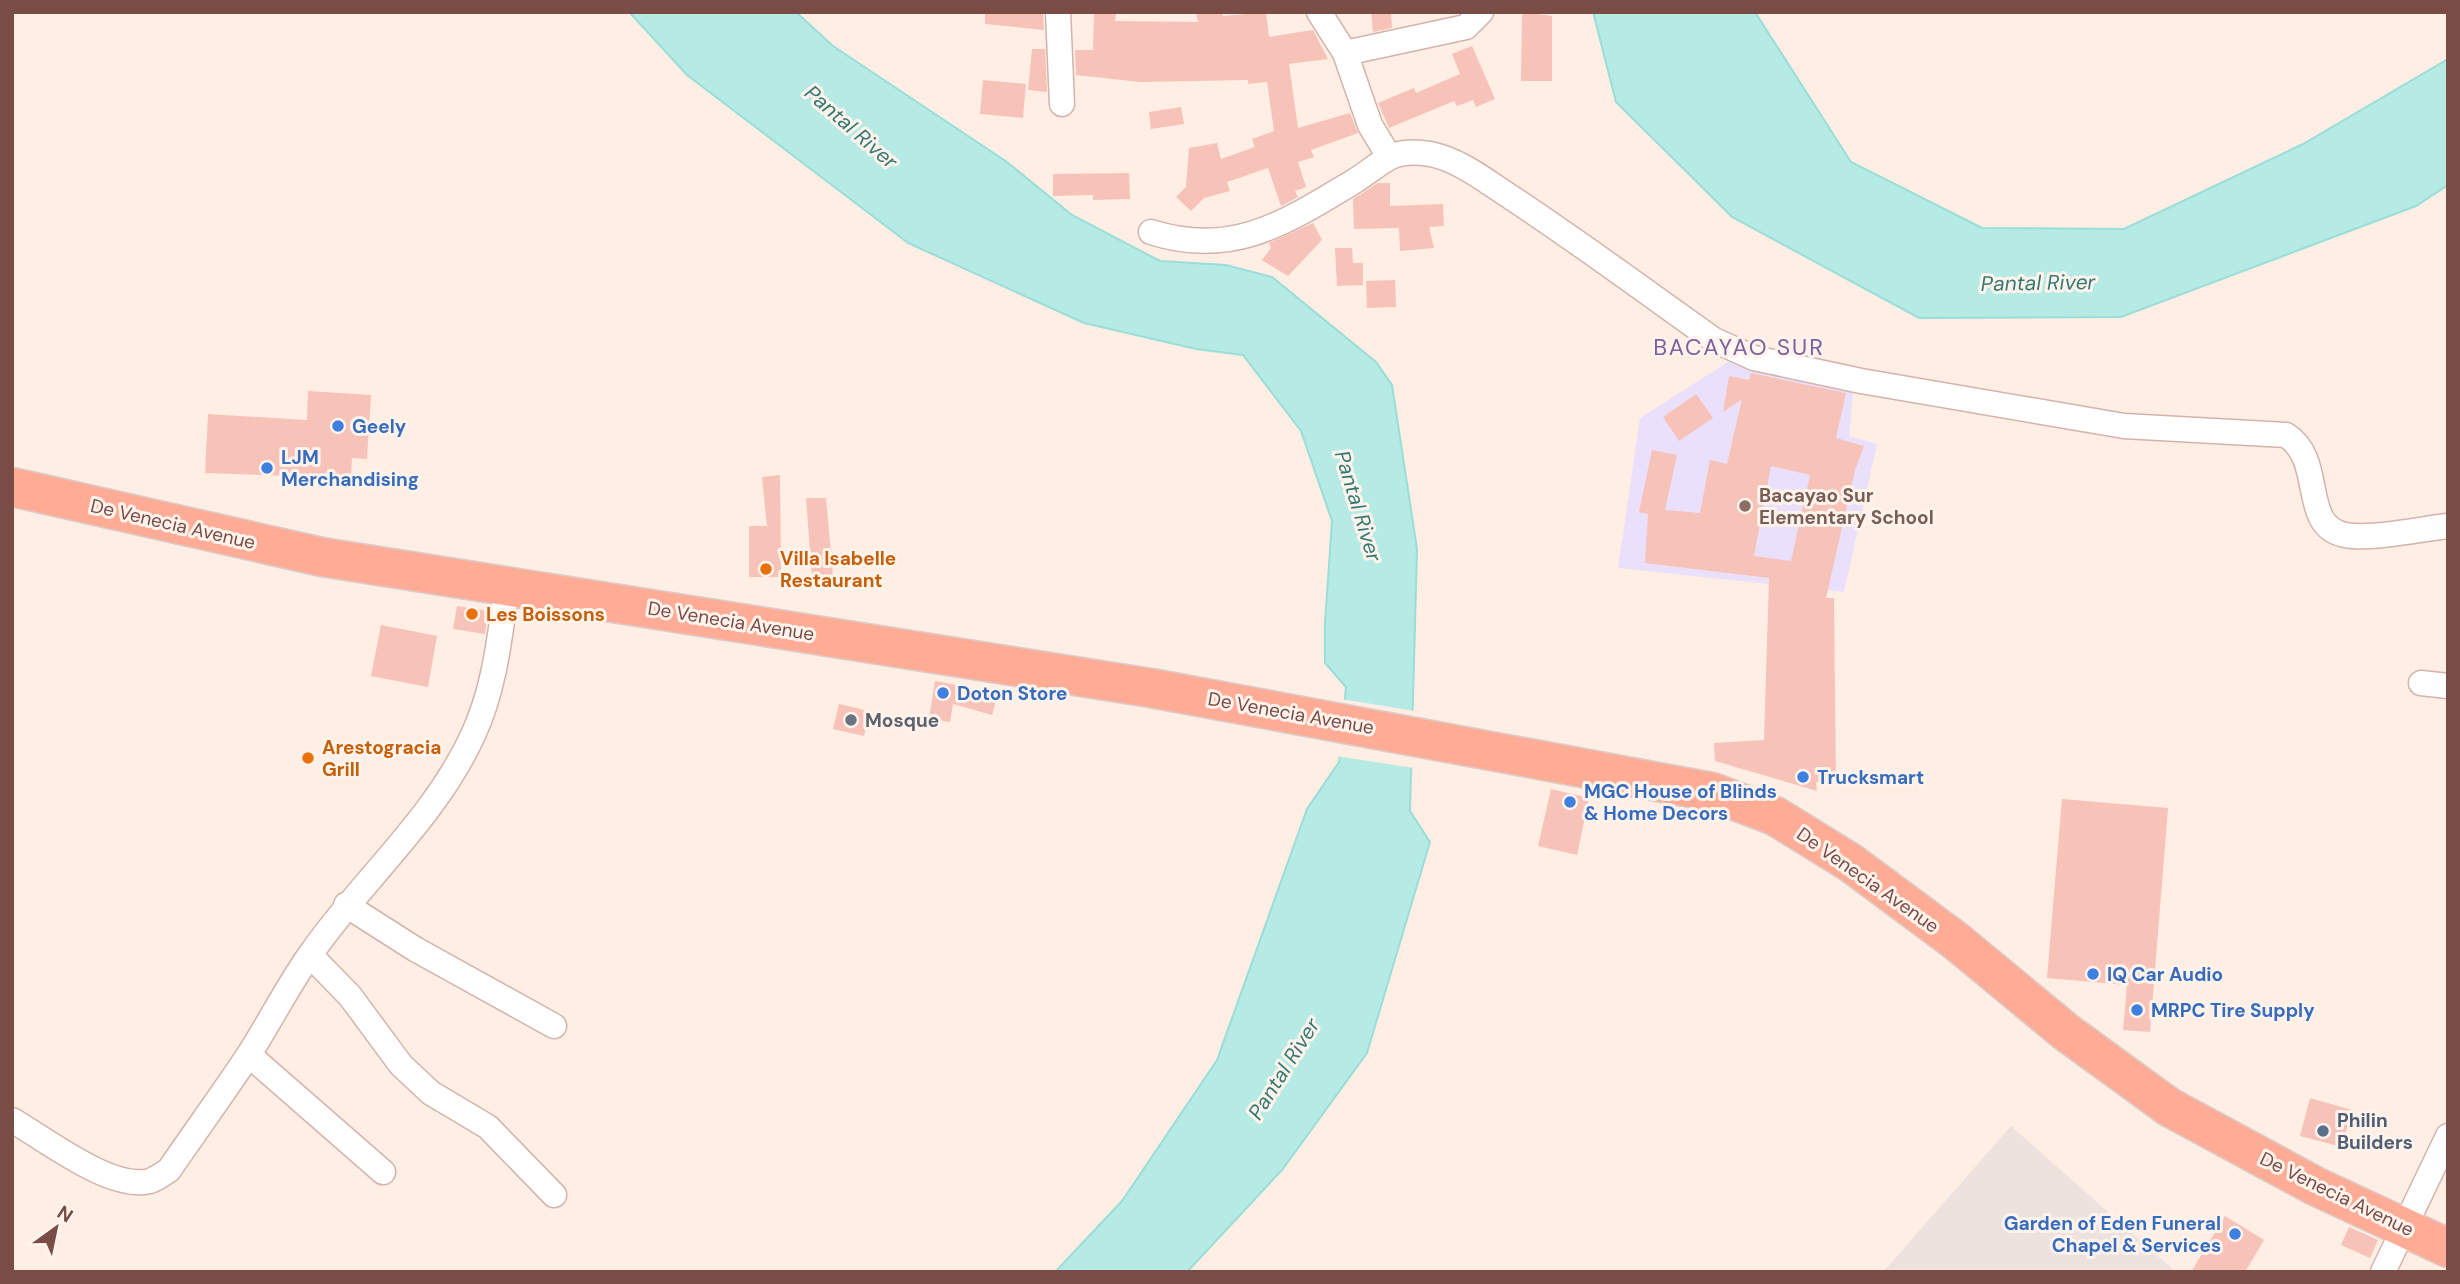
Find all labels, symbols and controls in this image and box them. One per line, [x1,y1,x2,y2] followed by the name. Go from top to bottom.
[799,79,904,176] water label: Pantal River
[1980,268,2097,298] water label: Pantal River
[1653,332,1825,362] district label: BACAYAO SUR
[352,414,407,439] place label: Geely
[330,418,346,434] marker: Geely
[281,445,419,492] place label: LJM Merchandising
[1328,447,1388,566] water label: Pantal River
[259,460,275,476] marker: LJM Merchandising
[1759,483,1934,530] place label: Bacayao Sur Elementary School
[88,493,258,555] street label: De Venecia Avenue
[1737,498,1753,514] marker: Bacayao Sur Elementary School
[780,546,896,593] place label: Villa Isabelle Restaurant
[758,561,774,577] marker: Villa Isabelle Restaurant
[646,595,816,647] street label: De Venecia Avenue
[486,602,605,627] place label: Les Boissons
[464,606,480,622] marker: Les Boissons
[957,681,1068,706] place label: Doton Store
[935,685,951,701] marker: Doton Store
[1206,686,1376,740] street label: De Venecia Avenue
[865,708,939,733] place label: Mosque
[843,712,859,728] marker: Mosque
[322,735,441,782] place label: Arestogracia Grill
[300,750,316,766] marker: Arestogracia Grill
[1817,765,1924,790] place label: Trucksmart
[1795,769,1811,785] marker: Trucksmart
[1584,779,1777,826] place label: MGC House of Blinds & Home Decors
[1562,794,1578,810] marker: MGC House of Blinds & Home Decors
[1792,822,1944,938] street label: De Venecia Avenue
[2107,962,2223,987] place label: IQ Car Audio
[2085,966,2101,982] marker: IQ Car Audio
[2151,998,2315,1023] place label: MRPC Tire Supply
[2129,1002,2145,1018] marker: MRPC Tire Supply
[1242,1012,1327,1125] water label: Pantal River
[2337,1108,2413,1155] place label: Philin Builders
[2315,1123,2331,1139] marker: Philin Builders
[2256,1146,2418,1242] street label: De Venecia Avenue
[21,1193,91,1263] north arrow
[52,1200,78,1228] text: N
[2004,1211,2221,1258] place label: Garden of Eden Funeral Chapel & Services
[2227,1226,2243,1242] marker: Garden of Eden Funeral Chapel & Services

